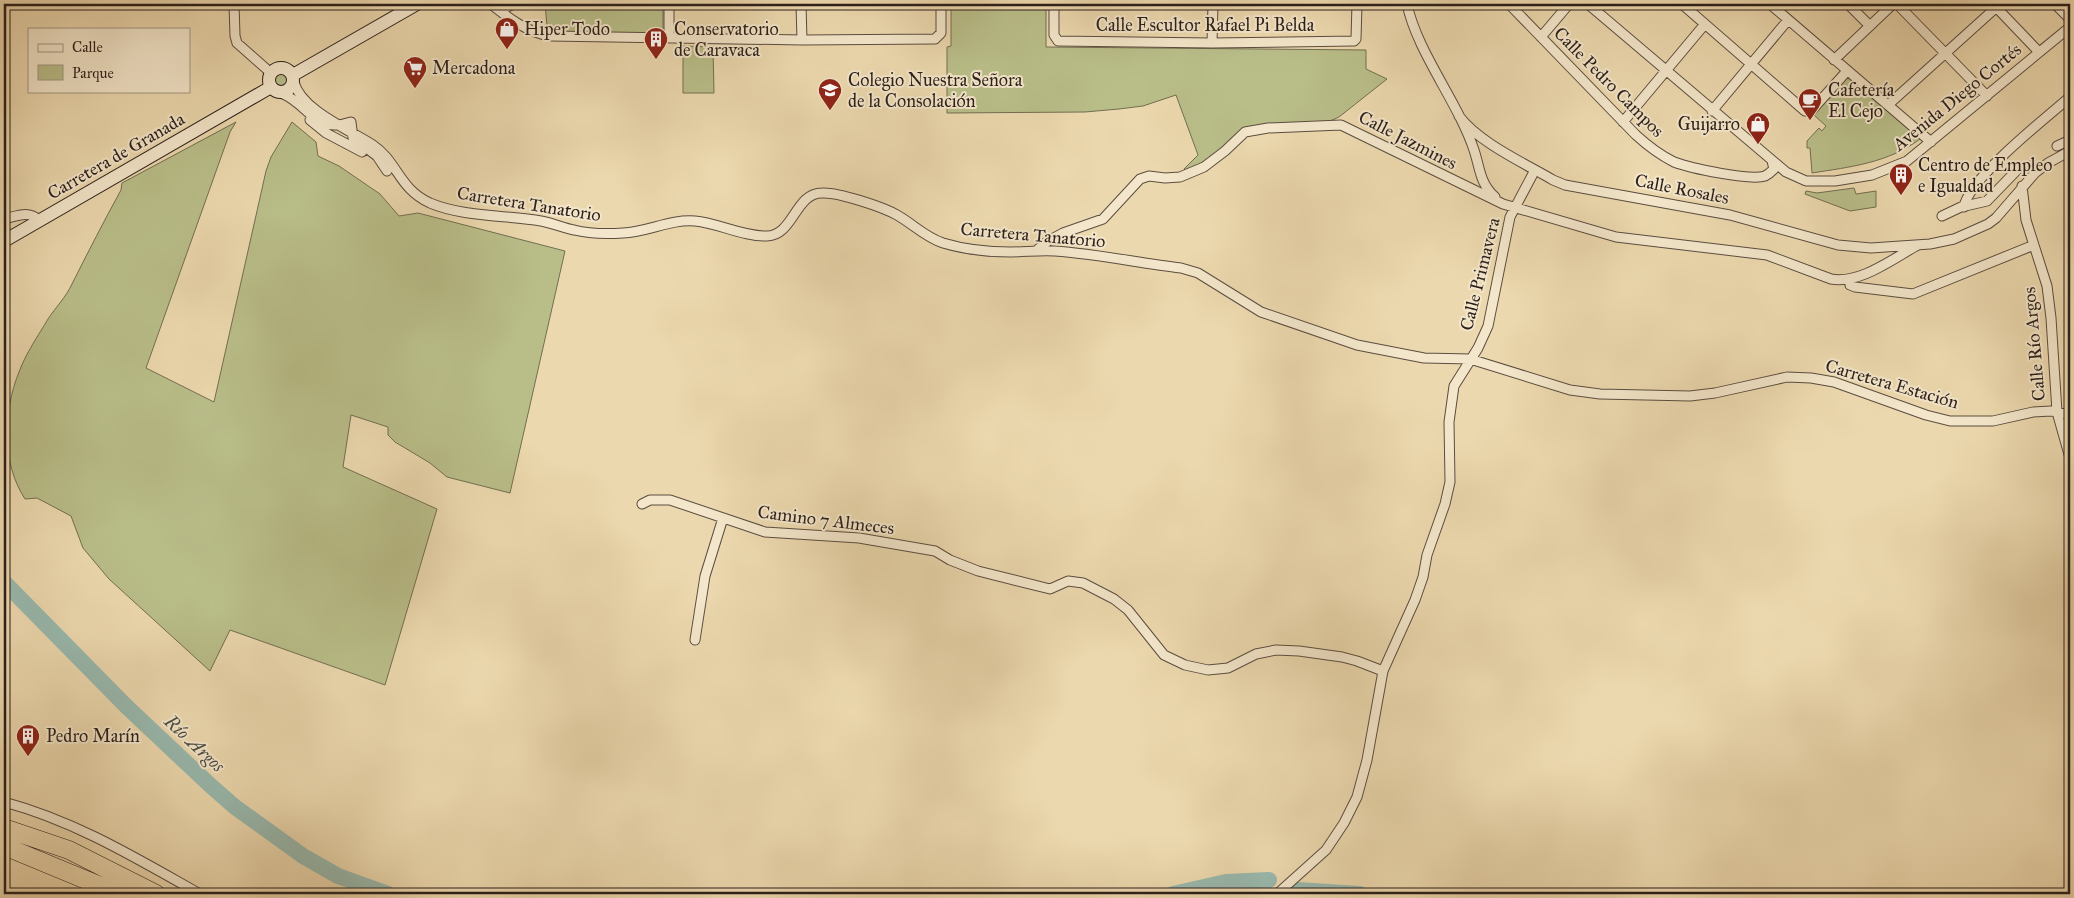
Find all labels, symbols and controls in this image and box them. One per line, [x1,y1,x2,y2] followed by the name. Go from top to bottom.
[1096,14,1315,36] street label: Calle Escultor Rafael Pi Belda
[494,16,520,50] shop icon: Hiper Todo
[524,18,610,40] place label: Hiper Todo
[674,18,779,61] place label: Conservatorio de Caravaca
[1549,22,1669,142] street label: Calle Pedro Campos
[643,26,669,60] building icon: Conservatorio de Caravaca
[28,28,190,92] legend
[72,38,103,56] text: Calle
[1887,38,2026,157] street label: Avenida Diego Cortés
[402,55,428,89] supermarket icon: Mercadona
[432,57,516,79] place label: Mercadona
[72,64,114,83] text: Parque
[848,69,1023,112] place label: Colegio Nuestra Señora de la Consolación
[817,77,843,111] school or university icon: Colegio Nuestra Señora de la Consolación
[1828,79,1895,122] place label: Cafetería El Cejo
[1797,87,1823,121] cafe icon: Cafetería El Cejo
[1355,106,1461,175] street label: Calle Jazmines
[43,108,189,204] street label: Carretera de Granada
[1745,111,1771,145] shop icon: Guijarro
[1678,113,1740,135] place label: Guijarro
[1918,154,2052,198] place label: Centro de Empleo e Igualdad
[1888,162,1914,196] building icon: Centro de Empleo e Igualdad
[1633,169,1731,209] street label: Calle Rosales
[455,182,603,226] street label: Carretera Tanatorio
[1455,215,1505,333] street label: Calle Primavera
[960,218,1106,252] street label: Carretera Tanatorio
[2018,286,2051,402] street label: Calle Río Argos
[1823,354,1961,414] street label: Carretera Estación
[756,501,896,539] street label: Camino 7 Almeces
[159,709,230,777] water label: Río Argos
[15,723,41,757] building icon: Pedro Marín
[46,725,140,747] place label: Pedro Marín

